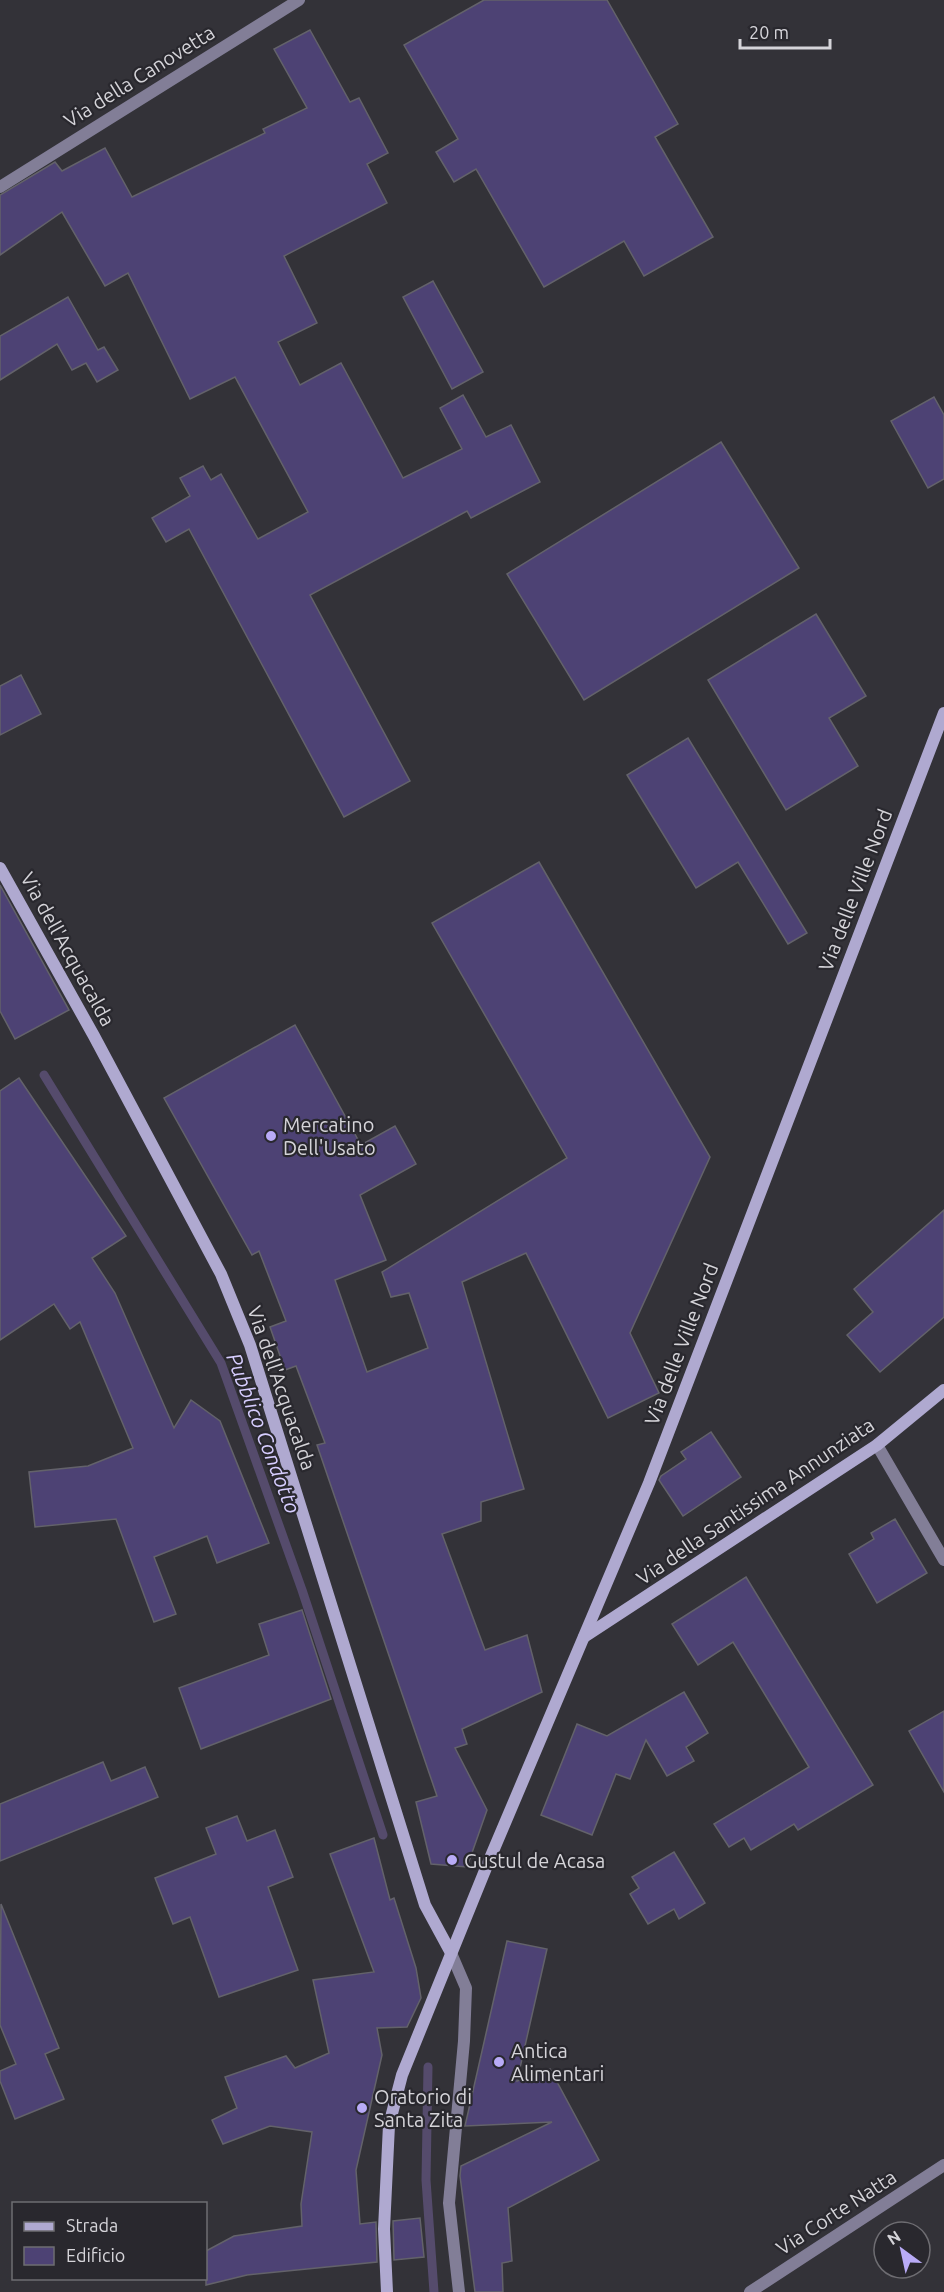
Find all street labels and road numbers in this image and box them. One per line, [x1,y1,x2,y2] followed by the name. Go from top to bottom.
[59,20,219,132] street label: Via della Canovetta
[814,806,896,974] street label: Via delle Ville Nord
[16,868,120,1030] street label: Via dell'Acquacalda
[640,1260,722,1428] street label: Via delle Ville Nord
[243,1303,321,1473] street label: Via dell'Acquacalda
[632,1413,878,1589] street label: Via della Santissima Annunziata
[771,2164,901,2260] street label: Via Corte Natta

